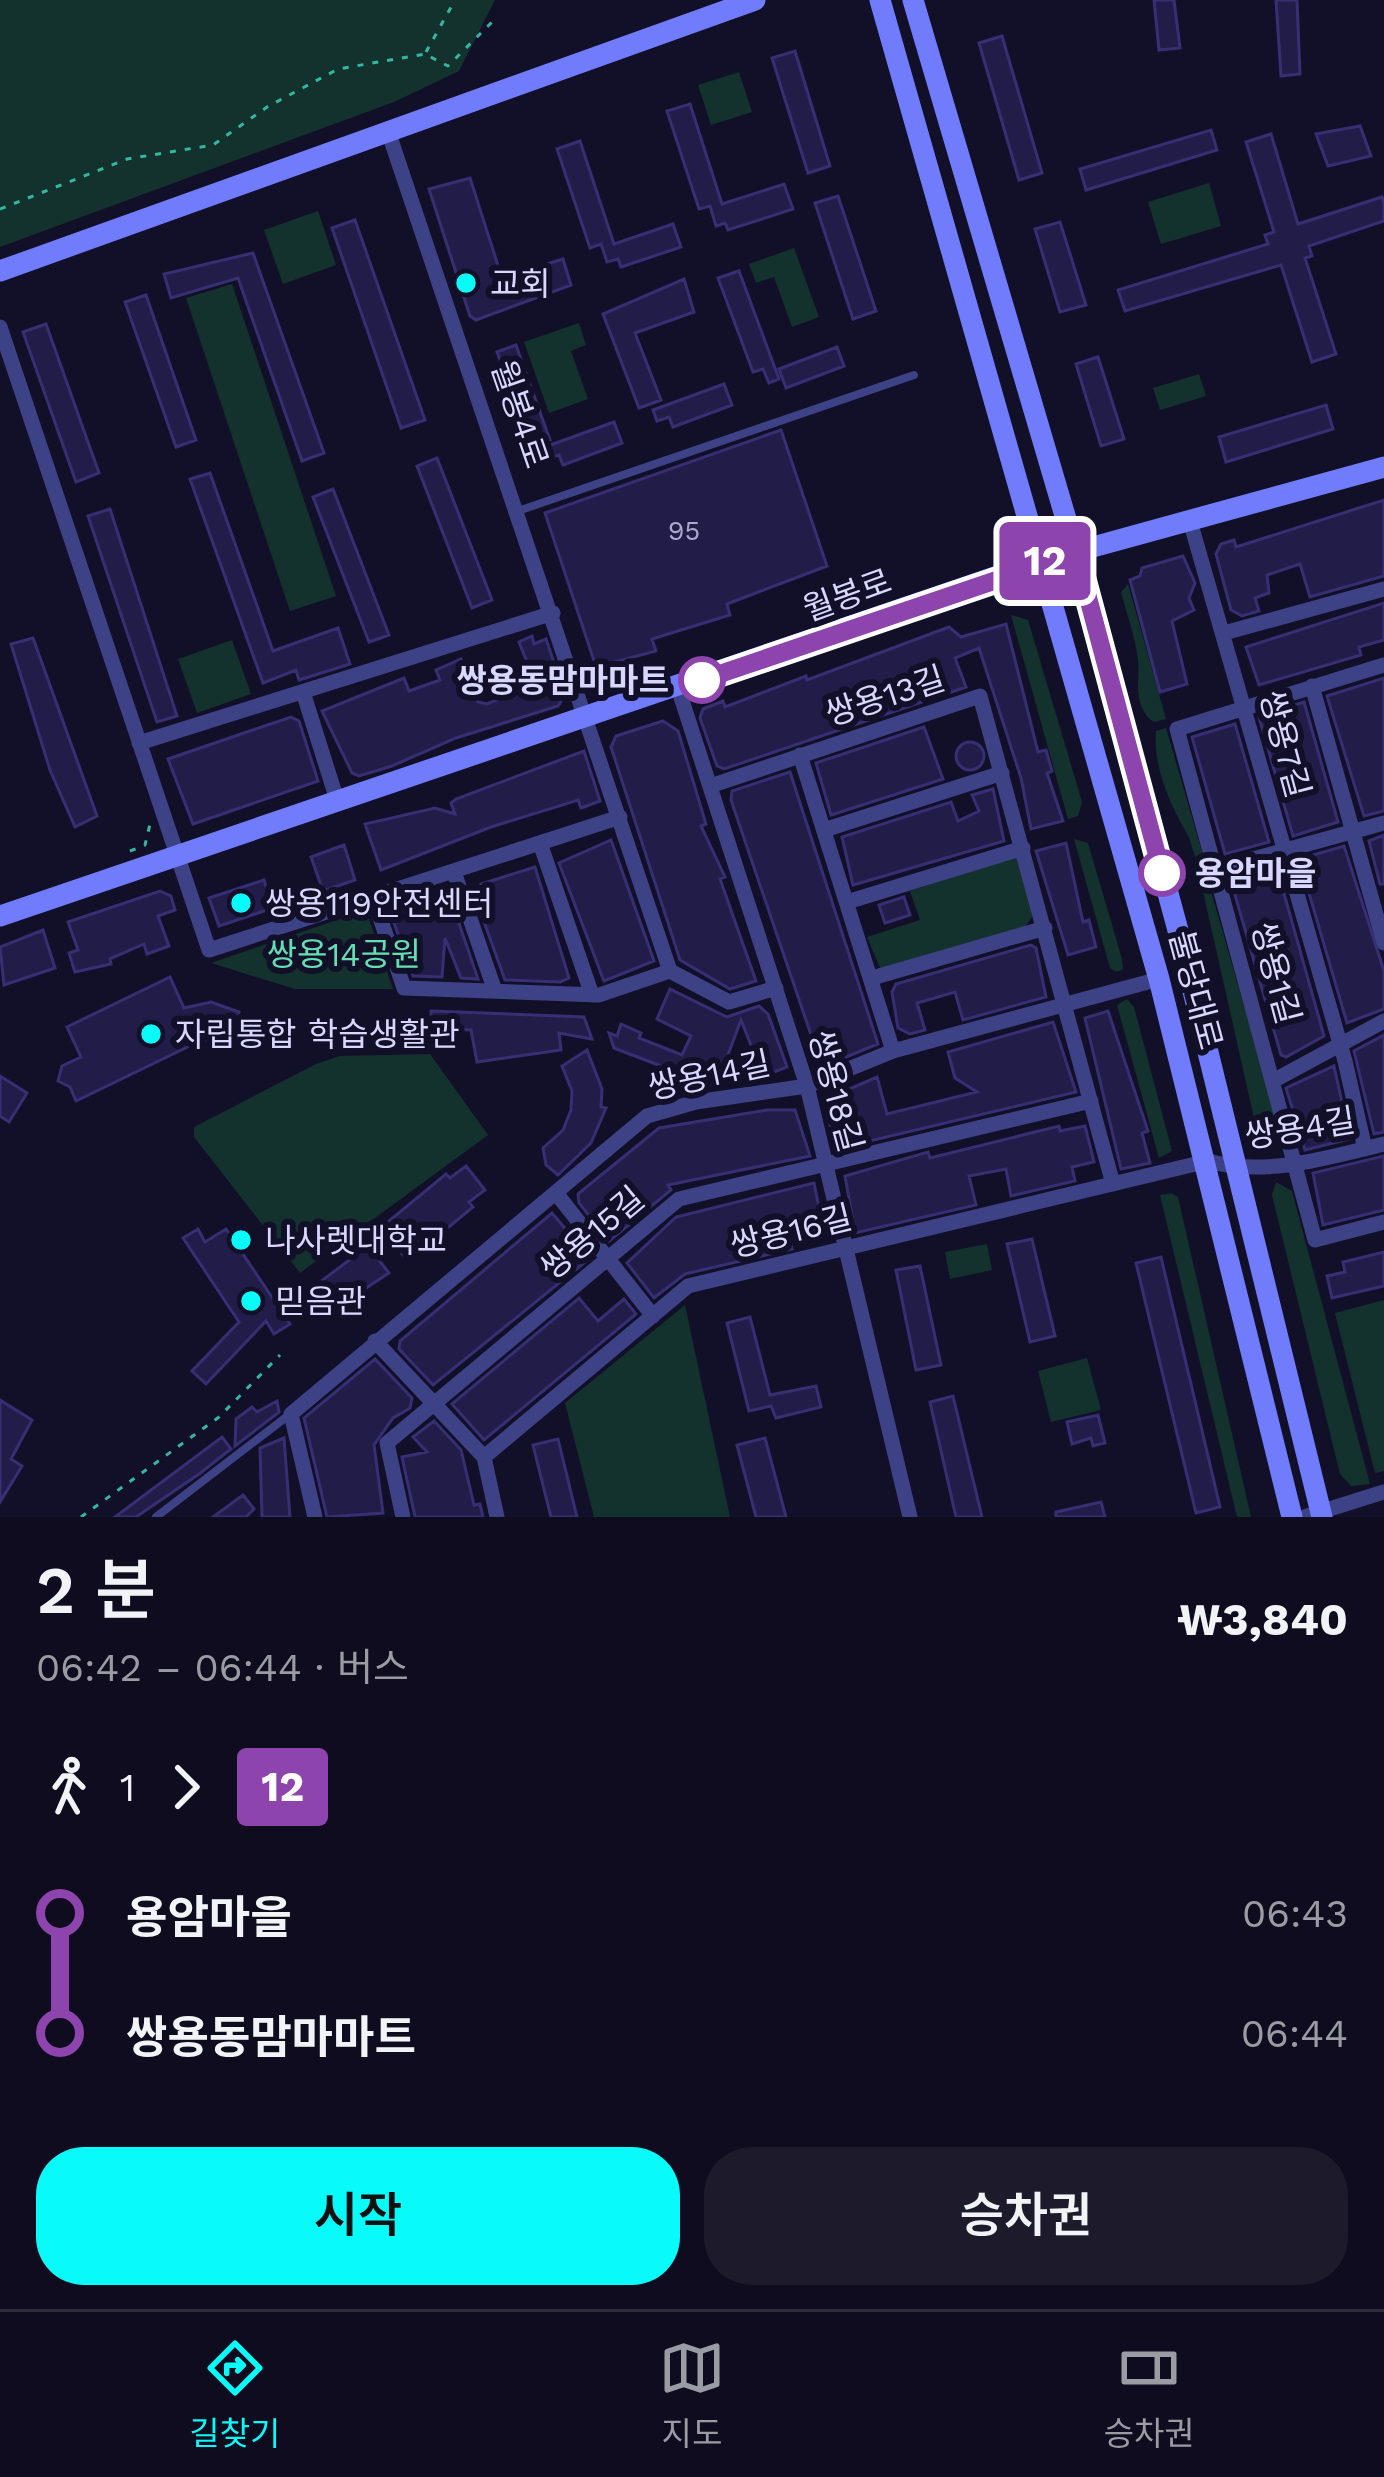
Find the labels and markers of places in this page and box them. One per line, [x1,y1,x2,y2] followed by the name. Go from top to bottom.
[490,264,551,303] place label: 교회
[453,270,479,296] marker: 교회
[680,658,724,702] marker: 쌍용동맘마마트
[456,661,669,700] place label: 쌍용동맘마마트
[1140,851,1184,895] marker: 용암마을
[1195,854,1316,893] place label: 용암마을
[265,884,493,923] place label: 쌍용119안전센터
[228,890,254,916] marker: 쌍용119안전센터
[175,1015,460,1054] place label: 자립통합 학습생활관
[138,1021,164,1047] marker: 자립통합 학습생활관
[265,1221,447,1260] place label: 나사렛대학교
[228,1227,254,1253] marker: 나사렛대학교
[275,1282,366,1321] place label: 믿음관
[238,1288,264,1314] marker: 믿음관

